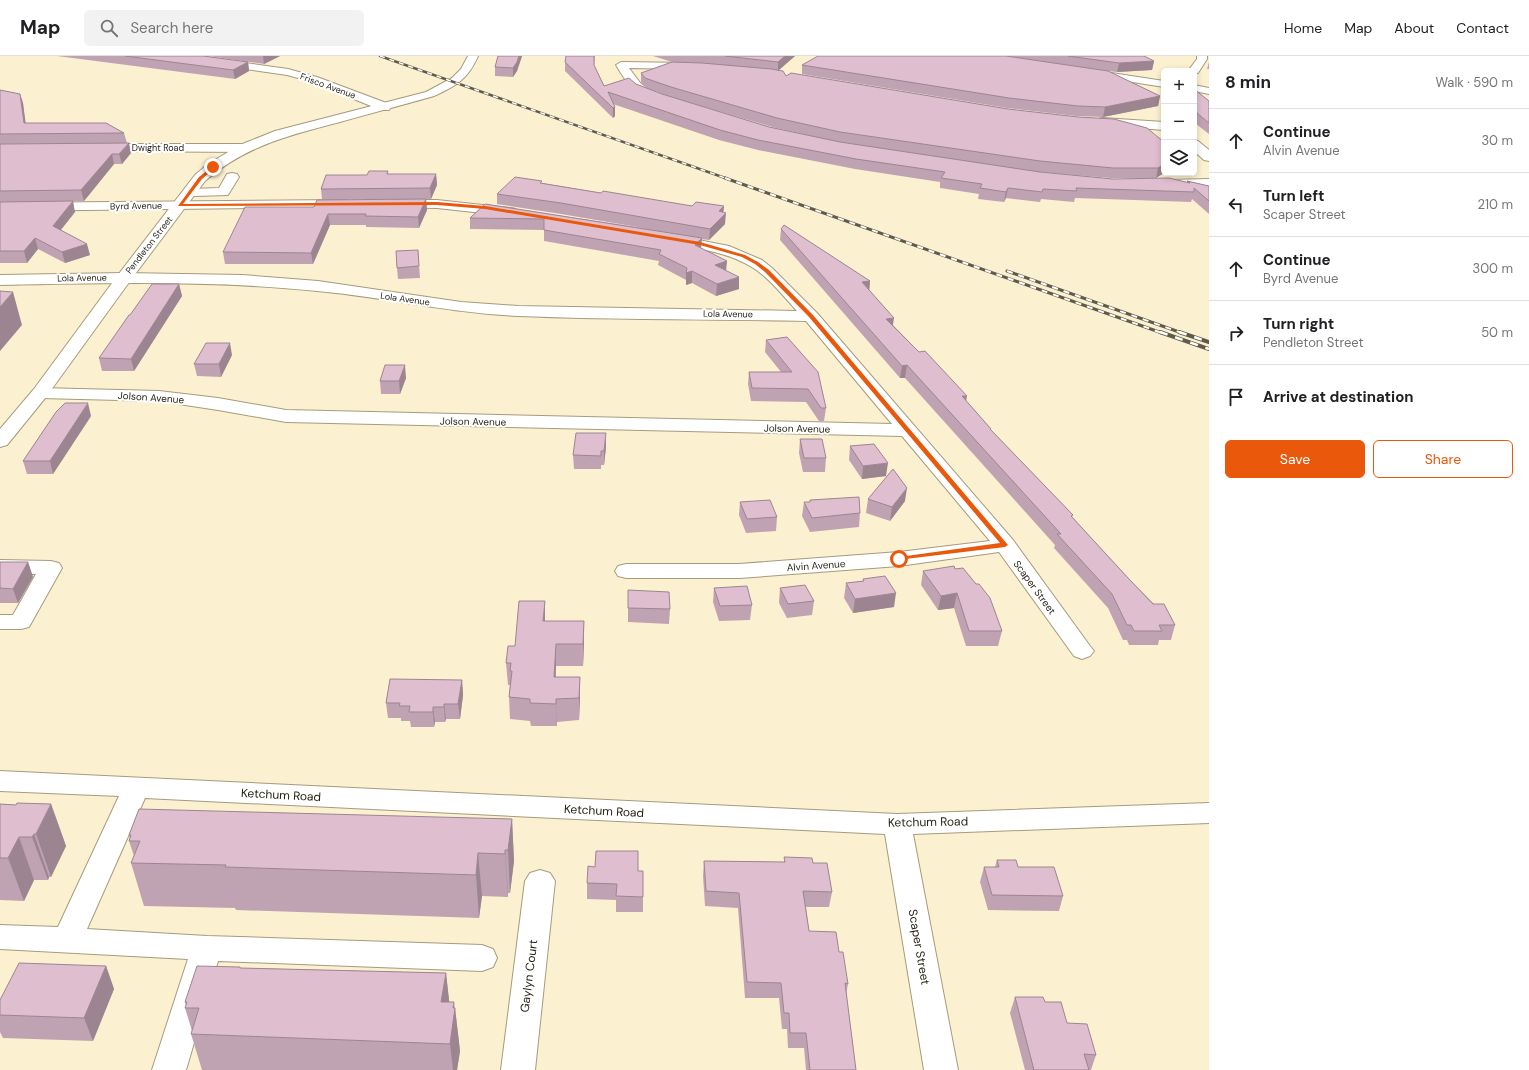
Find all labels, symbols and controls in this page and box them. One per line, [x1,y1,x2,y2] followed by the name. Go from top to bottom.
[84,10,364,46] search box
[20,15,60,40] text: Map
[98,17,120,39] icon: search
[130,18,213,38] text: Search here
[1284,19,1322,37] text: Home
[1344,19,1372,37] text: Map
[1394,19,1434,37] text: About
[1456,19,1509,37] text: Contact
[1161,68,1197,176] map controls
[1161,68,1197,104] button: +
[299,70,357,102] street label: Frisco Avenue
[1225,71,1271,93] text: 8 min
[1435,74,1513,91] text: Walk · 590 m
[1161,104,1197,140] button: −
[1263,122,1331,142] text: Continue
[1225,130,1247,152] icon: ahead
[1481,132,1513,149] text: 30 m
[1161,140,1197,176] button: layers
[132,142,184,154] street label: Dwight Road
[1263,142,1340,159] text: Alvin Avenue
[204,158,222,176] route end
[1263,186,1324,206] text: Turn left
[1225,194,1247,216] icon: left
[1478,196,1513,213] text: 210 m
[110,200,162,212] street label: Byrd Avenue
[1263,206,1346,223] text: Scaper Street
[123,213,175,276] street label: Pendleton Street
[1263,250,1331,270] text: Continue
[1225,258,1247,280] icon: ahead
[1472,260,1513,277] text: 300 m
[1263,270,1338,287] text: Byrd Avenue
[57,272,107,284] street label: Lola Avenue
[380,290,430,308] street label: Lola Avenue
[703,308,753,320] street label: Lola Avenue
[1263,314,1334,334] text: Turn right
[1225,322,1247,344] icon: right
[1481,324,1513,341] text: 50 m
[1263,334,1364,351] text: Pendleton Street
[1225,386,1247,408] icon: arrive
[1263,387,1414,407] text: Arrive at destination
[117,389,185,406] street label: Jolson Avenue
[440,414,507,429] street label: Jolson Avenue
[764,421,831,436] street label: Jolson Avenue
[1225,440,1365,478] button: Save
[1373,440,1513,478] button: Share
[890,550,908,568] route start
[786,557,846,574] street label: Alvin Avenue
[1011,558,1059,617] street label: Scaper Street
[241,785,321,805] street label: Ketchum Road
[564,801,644,821] street label: Ketchum Road
[888,813,968,831] street label: Ketchum Road
[904,908,934,986] street label: Scaper Street
[517,938,541,1013] street label: Gaylyn Court

